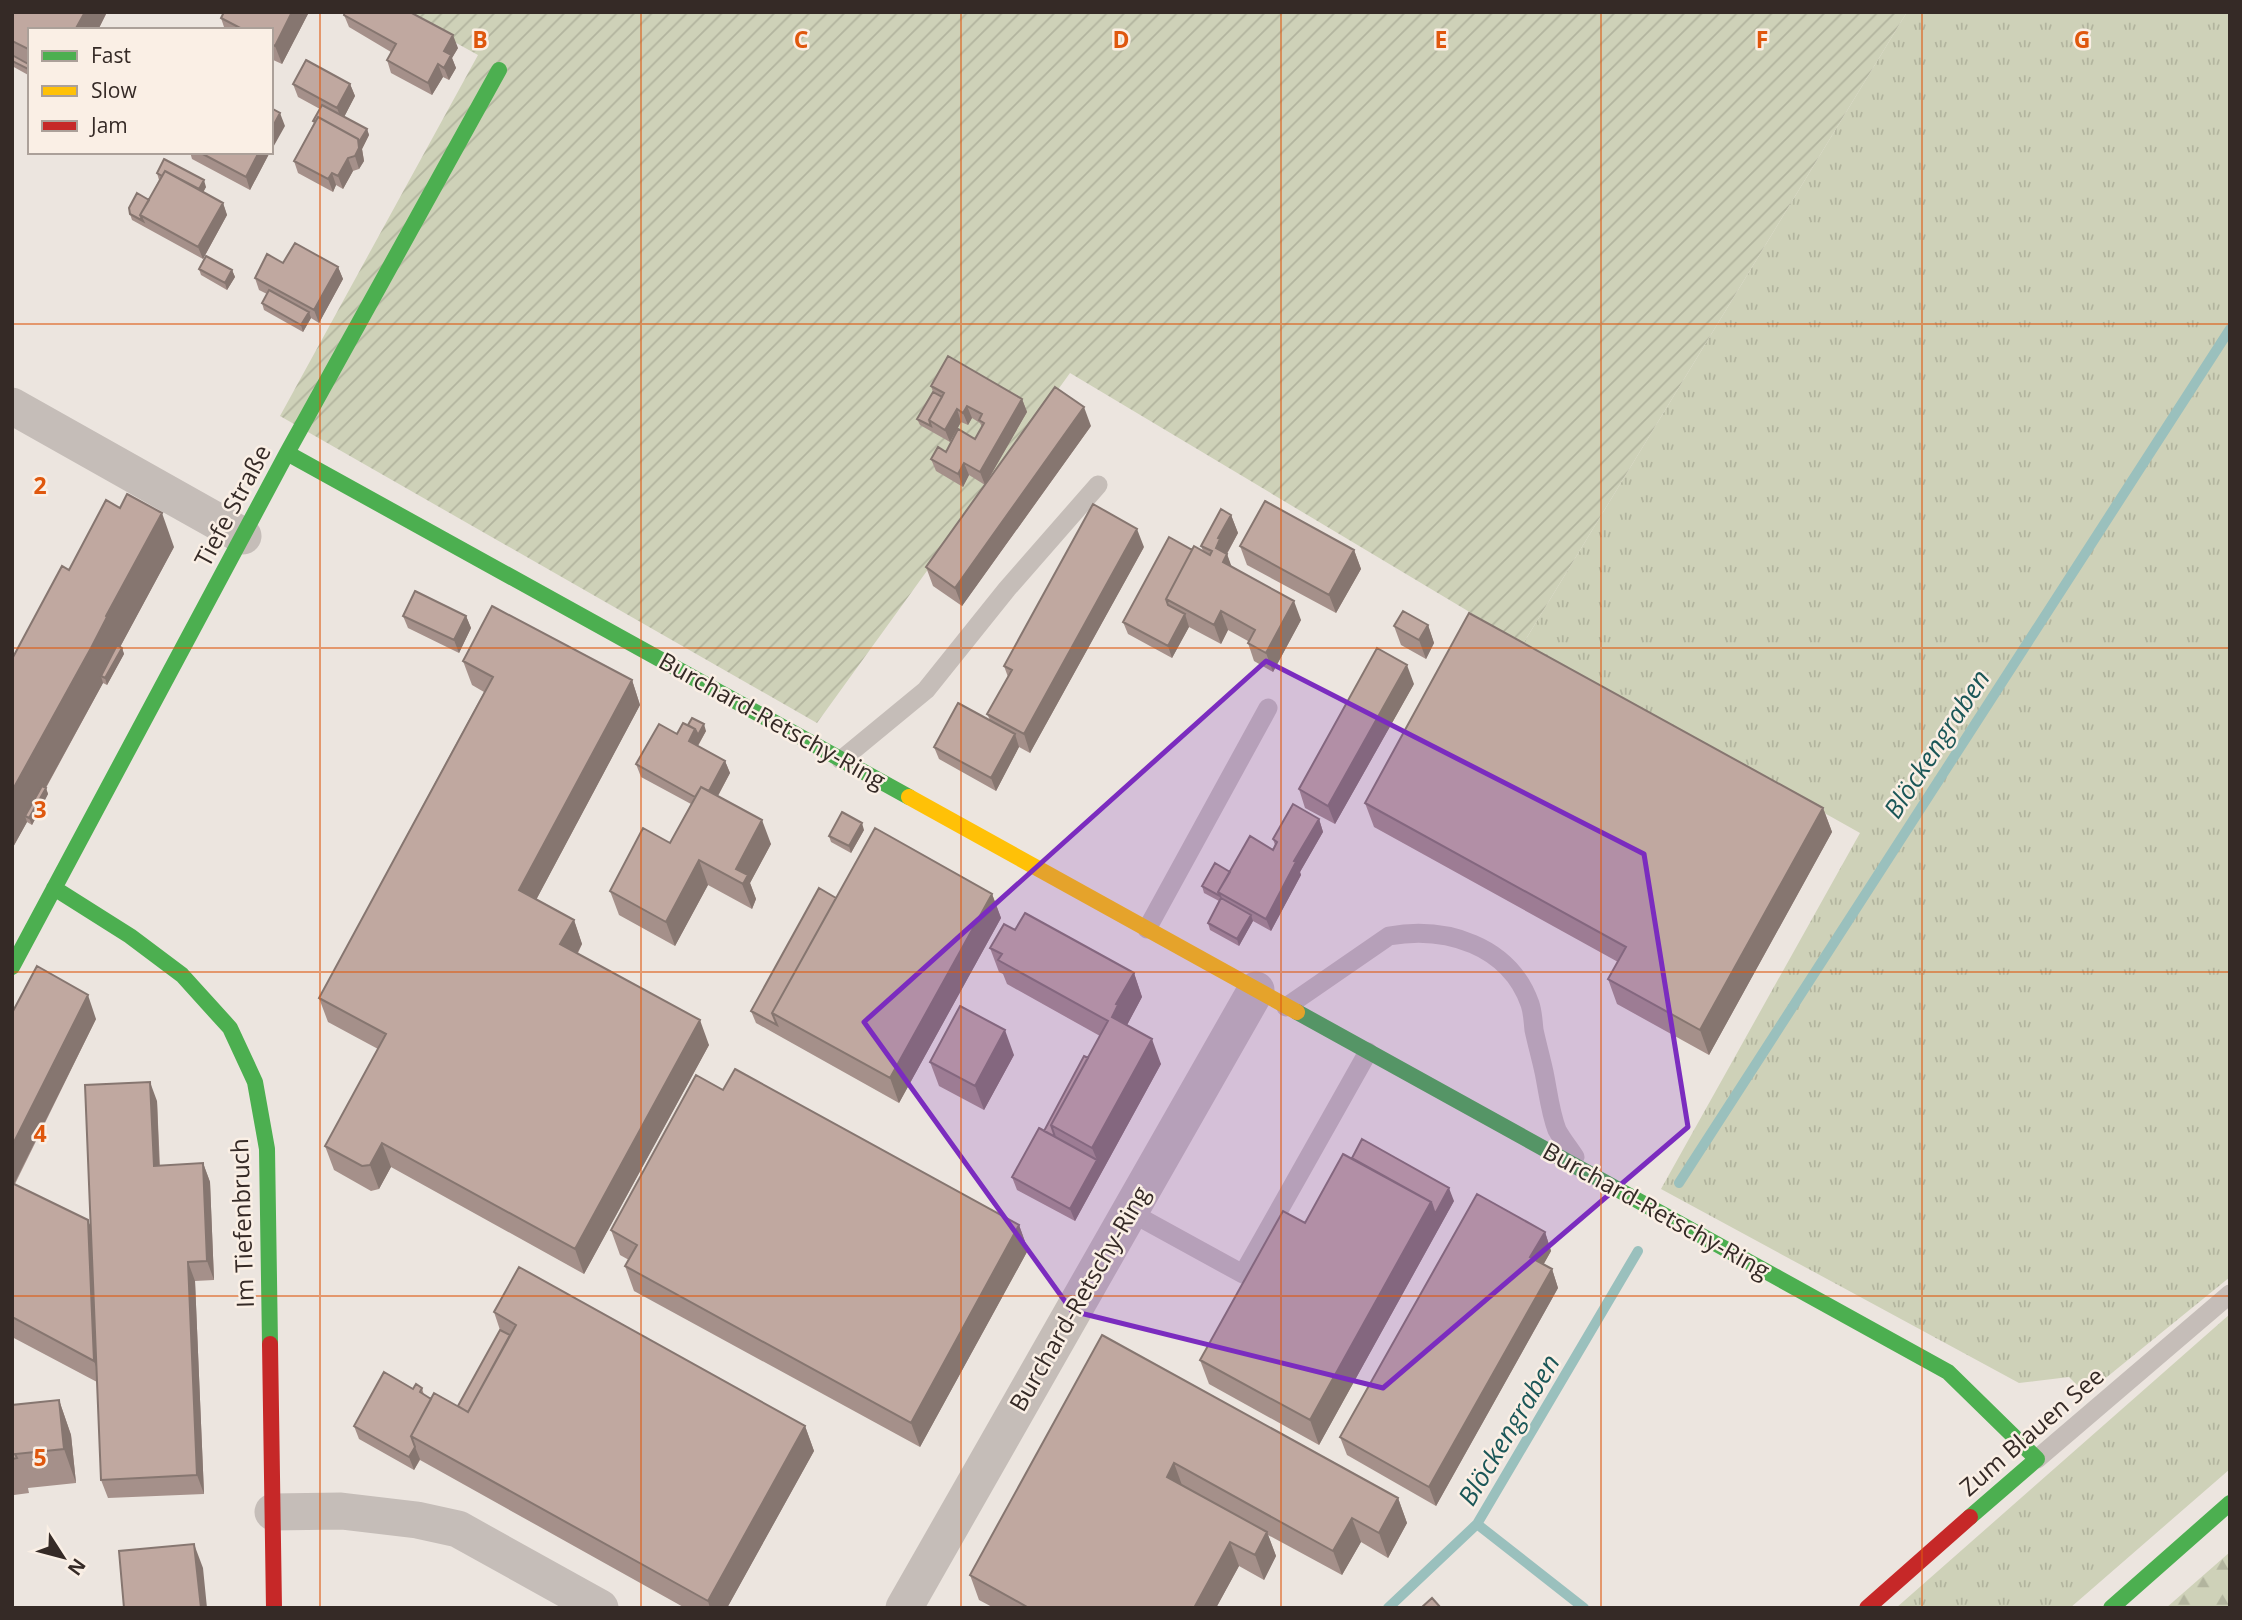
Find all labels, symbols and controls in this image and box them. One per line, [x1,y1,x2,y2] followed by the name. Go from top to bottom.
[472,23,488,55] text: B
[794,23,808,55] text: C
[1112,23,1130,55] text: D
[1435,23,1447,55] text: E
[1756,23,1768,55] text: F
[2074,23,2090,55] text: G
[28,28,273,154] legend
[91,41,131,69] text: Fast
[91,76,137,104] text: Slow
[89,111,128,139] text: Jam
[186,438,278,572] street label: Tiefe Straße
[33,469,47,501] text: 2
[653,644,892,796] street label: Burchard-Retschy-Ring
[1875,662,1998,825] water label: Blöckengraben
[33,793,47,825] text: 3
[33,1117,47,1149] text: 4
[1537,1134,1776,1286] street label: Burchard-Retschy-Ring
[222,1138,261,1308] street label: Im Tiefenbruch
[1001,1180,1157,1417] street label: Burchard-Retschy-Ring
[1449,1347,1568,1512] water label: Blöckengraben
[1952,1359,2110,1503] street label: Zum Blauen See
[33,1441,47,1473] text: 5
[28,1522,98,1592] north arrow
[62,1553,92,1581] text: N

